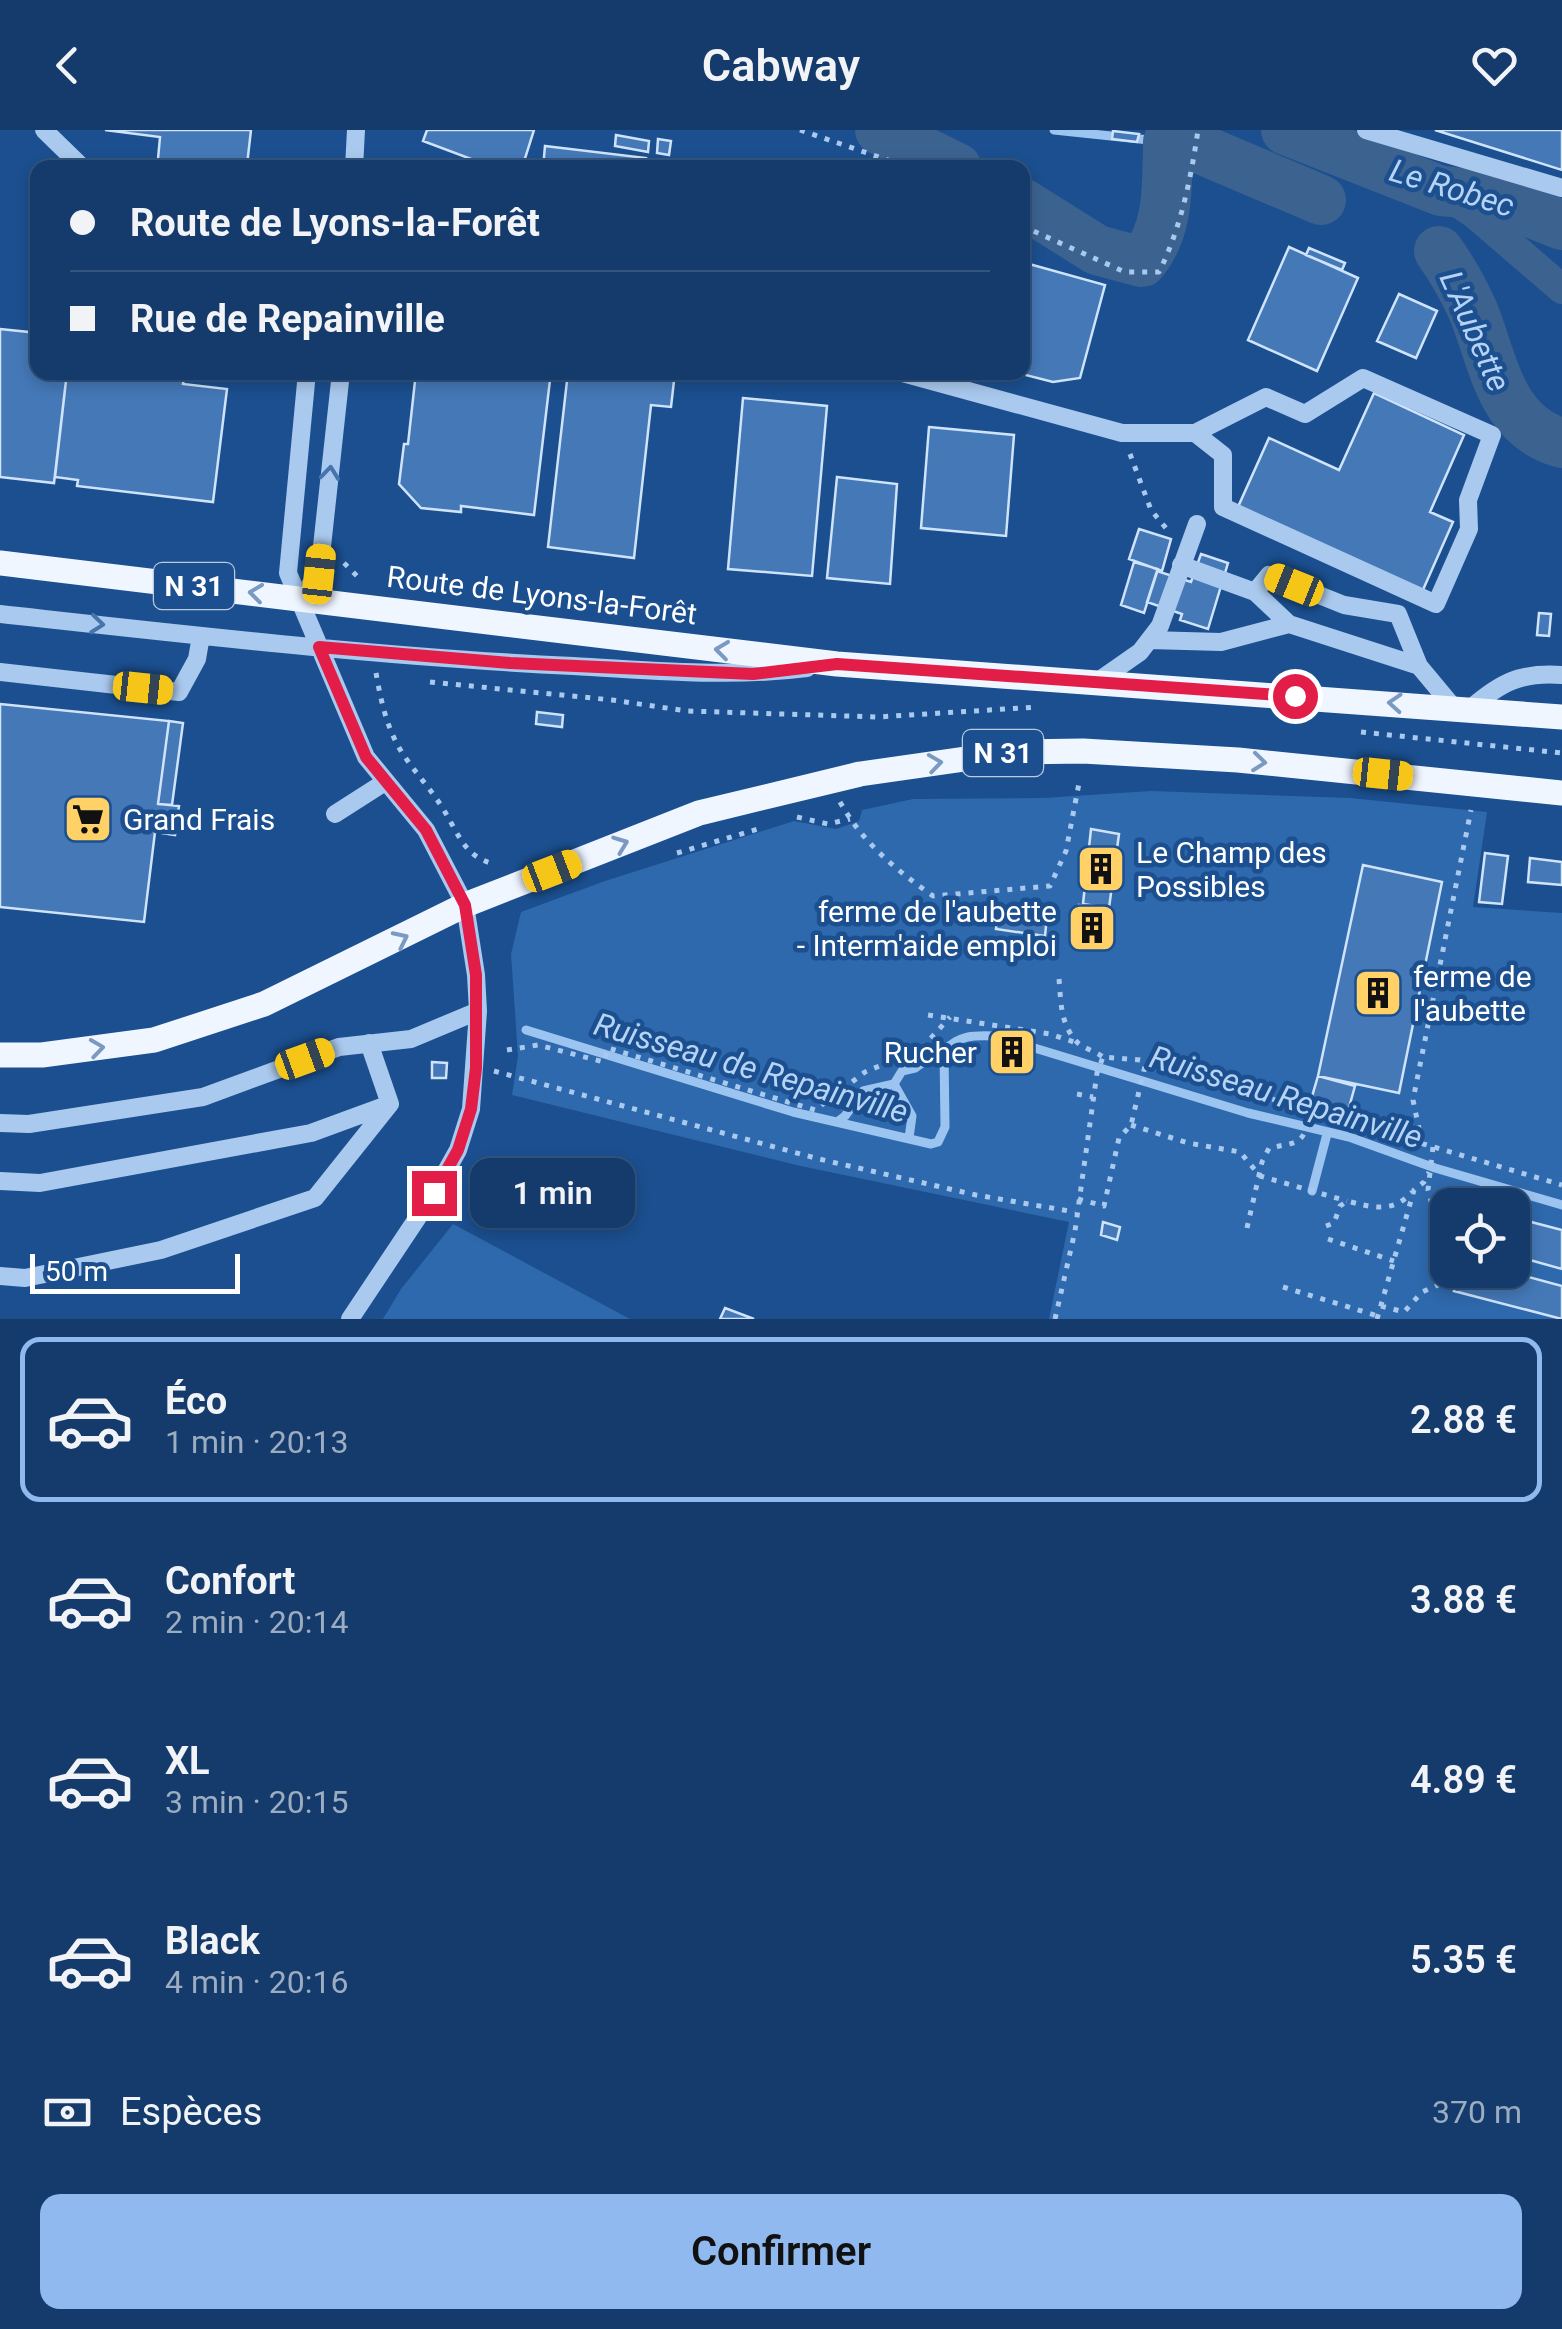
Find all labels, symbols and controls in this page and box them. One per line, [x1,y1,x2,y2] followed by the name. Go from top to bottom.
[40,38,95,93] icon: back
[1467,38,1522,93] icon: heart
[702,39,860,92] text: Cabway
[1385,151,1519,225] water label: Le Robec
[130,201,540,245] text: Route de Lyons-la-Forêt
[1432,265,1518,397] water label: L'Aubette
[130,297,445,341] text: Rue de Repainville
[319,464,340,480] one-way arrow
[301,543,337,605] car
[385,559,699,631] street label: Route de Lyons-la-Forêt
[1261,560,1327,610] car
[154,563,234,609] road number: N 31
[248,583,264,604] one-way arrow
[89,613,105,634] one-way arrow
[714,640,730,661] one-way arrow
[112,670,174,706] car
[1273,674,1318,719] route start
[1387,693,1403,715] one-way arrow
[963,730,1043,776] road number: N 31
[1251,751,1267,772] one-way arrow
[927,754,943,775] one-way arrow
[1352,756,1414,792] car
[62,793,114,845] supermarket icon: Grand Frais
[123,802,275,837] place label: Grand Frais
[611,835,629,855] one-way arrow
[1136,835,1327,904] place label: Le Champ des Possibles
[1075,843,1127,895] building icon: Le Champ des Possibles
[519,846,585,896] car
[797,894,1057,963] place label: ferme de l'aubette - Interm'aide emploi
[1066,902,1118,954] building icon: ferme de l'aubette - Interm'aide emploi
[391,931,409,951] one-way arrow
[1413,959,1532,1028] place label: ferme de l'aubette
[1352,967,1404,1019] building icon: ferme de l'aubette
[590,1005,912,1131] water label: Ruisseau de Repainville
[986,1026,1038,1078] building icon: Rucher
[272,1035,338,1083] car
[884,1035,977,1070] place label: Rucher
[1145,1037,1427,1157] water label: Ruisseau Repainville
[89,1038,105,1059] one-way arrow
[469,1158,634,1228] callout: 1 min
[412,1171,457,1216] route end
[512,1174,593,1212] text: 1 min
[1430,1188,1530,1288] map controls
[1430,1188,1530,1288] button: locate
[30,1249,240,1294] scale bar
[45,1255,108,1288] text: 50 m
[45,1375,135,1465] icon: car
[165,1379,227,1423] text: Éco
[1410,1398,1517,1442] text: 2.88 €
[165,1423,348,1461] text: 1 min · 20:13
[45,1555,135,1645] icon: car
[165,1559,295,1603] text: Confort
[1410,1578,1517,1622] text: 3.88 €
[165,1603,348,1641] text: 2 min · 20:14
[45,1735,135,1825] icon: car
[165,1739,210,1783] text: XL
[1410,1758,1517,1802] text: 4.89 €
[165,1783,348,1821] text: 3 min · 20:15
[45,1915,135,2005] icon: car
[165,1919,260,1963] text: Black
[1410,1938,1517,1982] text: 5.35 €
[165,1963,348,2001] text: 4 min · 20:16
[40,2085,95,2140] icon: cash
[120,2090,262,2134] text: Espèces
[1432,2093,1522,2131] text: 370 m
[40,2194,1522,2309] button: Confirmer

